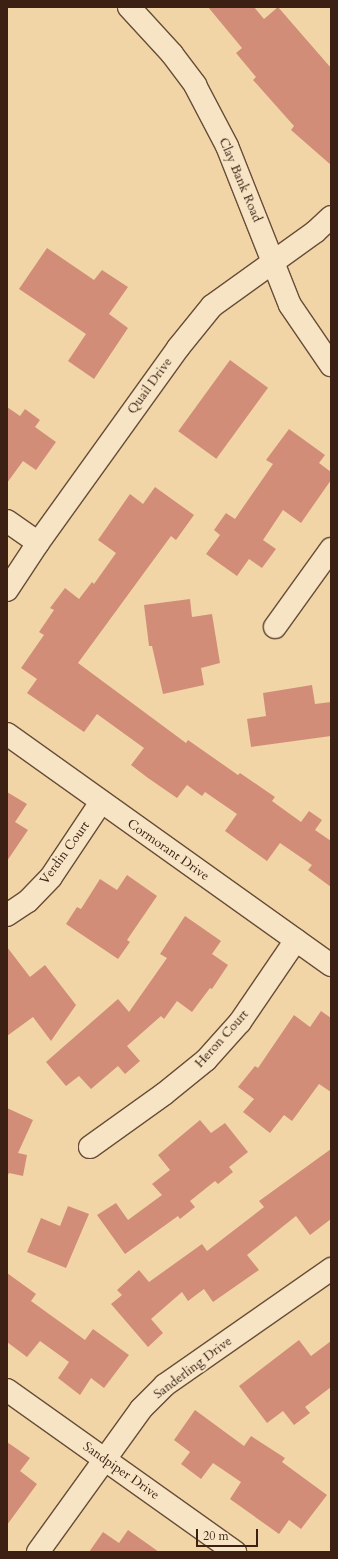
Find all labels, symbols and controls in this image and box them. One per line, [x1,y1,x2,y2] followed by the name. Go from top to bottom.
[215,135,265,225] street label: Clay Bank Road
[124,355,176,417] street label: Quail Drive
[124,816,212,884] street label: Cormorant Drive
[37,818,93,888] street label: Verdin Court
[192,1007,252,1071] street label: Heron Court
[151,1334,235,1402] street label: Sanderling Drive
[80,1439,162,1503] street label: Sandpiper Drive
[198,1521,260,1547] scale bar
[203,1528,229,1544] text: 20 m

